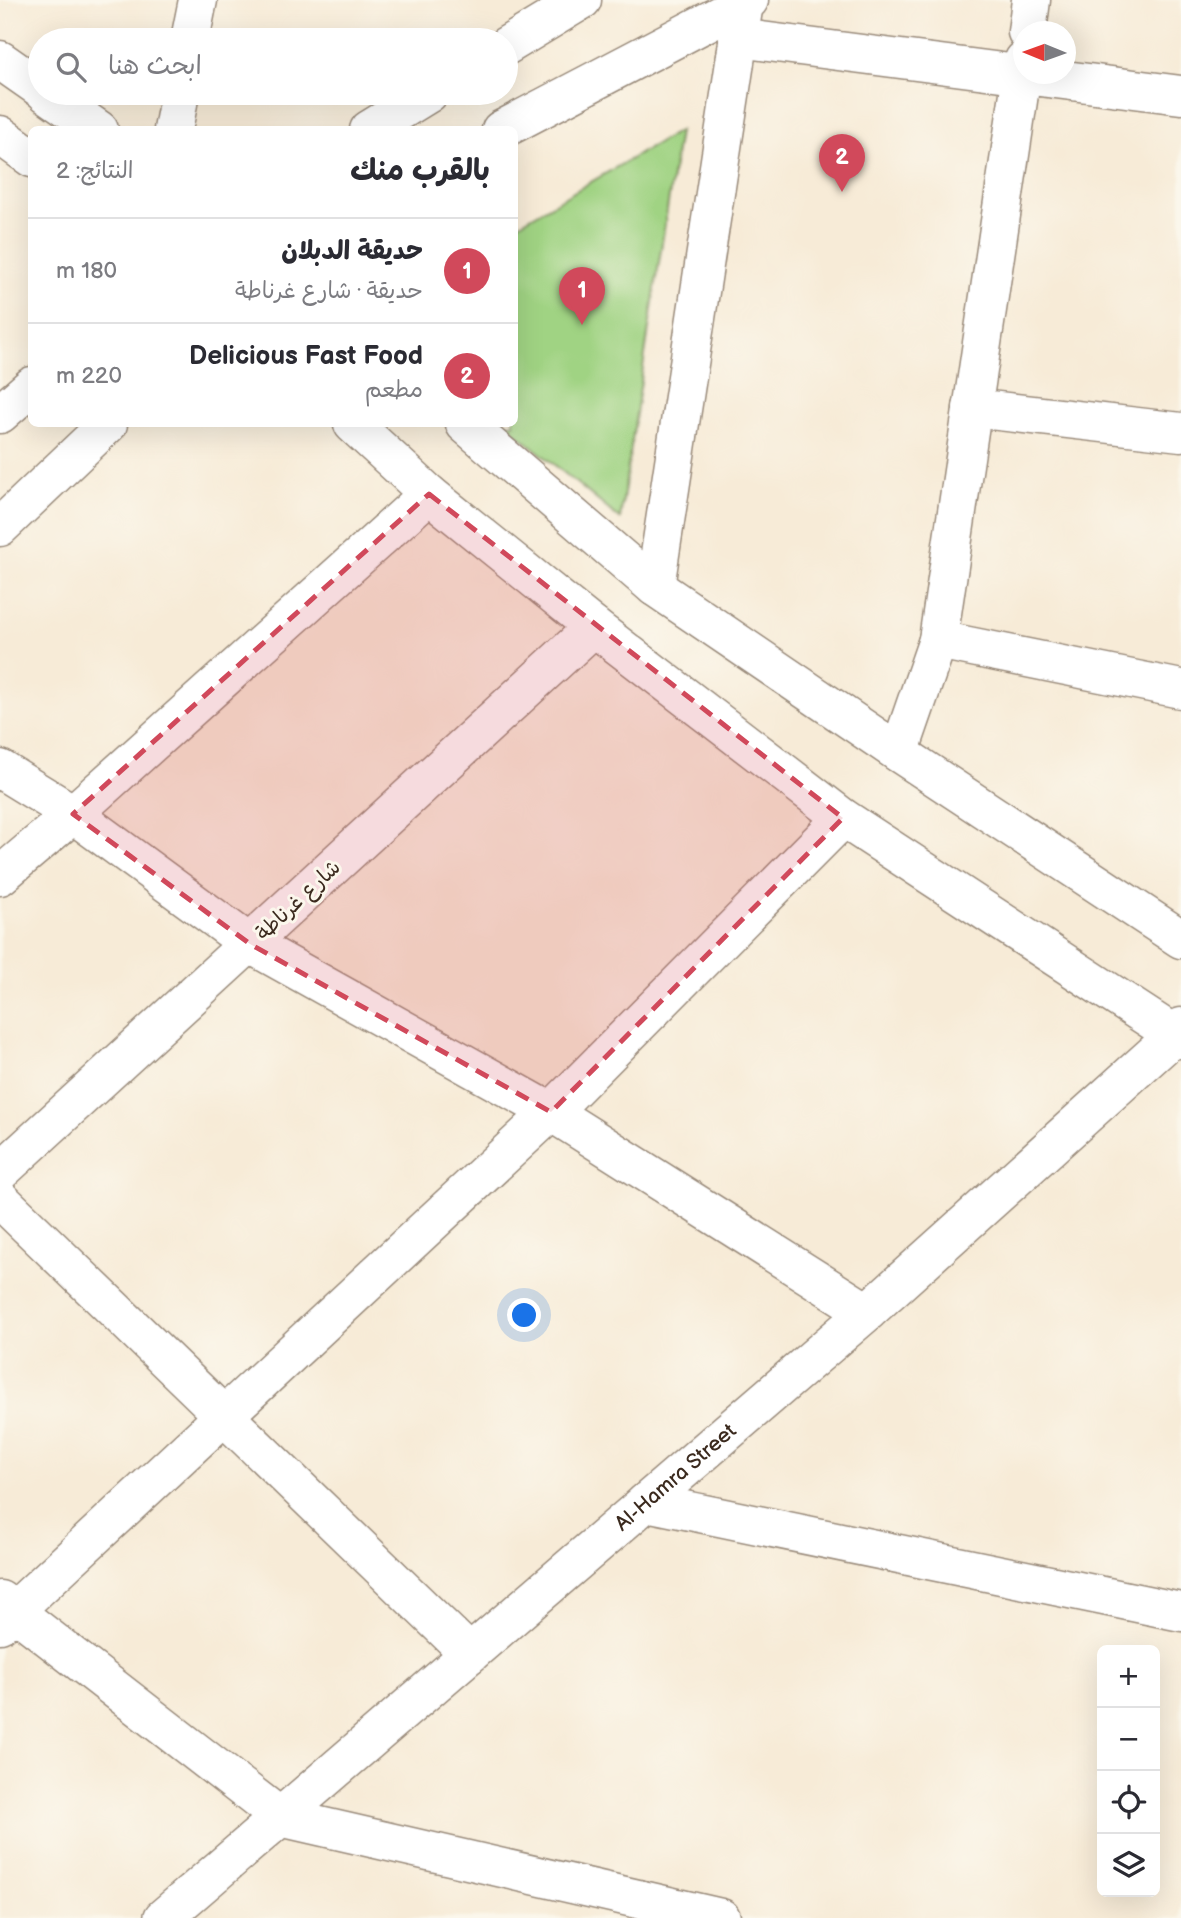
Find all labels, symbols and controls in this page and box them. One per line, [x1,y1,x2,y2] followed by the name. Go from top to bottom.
[1013,21,1076,84] north arrow
[28,28,518,105] search box
[52,48,90,86] icon: search
[108,51,202,82] text: ابحث هنا
[819,134,865,192] pin: 2
[350,153,490,189] text: بالقرب منك
[56,157,134,185] text: النتائج: 2
[281,236,423,267] text: حديقة الدبلان
[56,257,117,285] text: 180 m
[462,257,472,285] text: 1
[559,267,605,325] pin: 1
[235,277,423,305] text: حديقة · شارع غرناطة
[189,341,423,372] text: Delicious Fast Food
[56,362,122,390] text: 220 m
[460,362,474,390] text: 2
[365,376,423,404] text: مطعم
[251,855,347,947] street label: شارع غرناطة
[507,1298,541,1332] your location
[610,1418,742,1536] street label: Al-Hamra Street
[1097,1645,1160,1897] map controls
[1097,1645,1160,1708] button: +
[1097,1708,1160,1771] button: −
[1097,1771,1160,1834] button: locate
[1097,1834,1160,1897] button: layers

